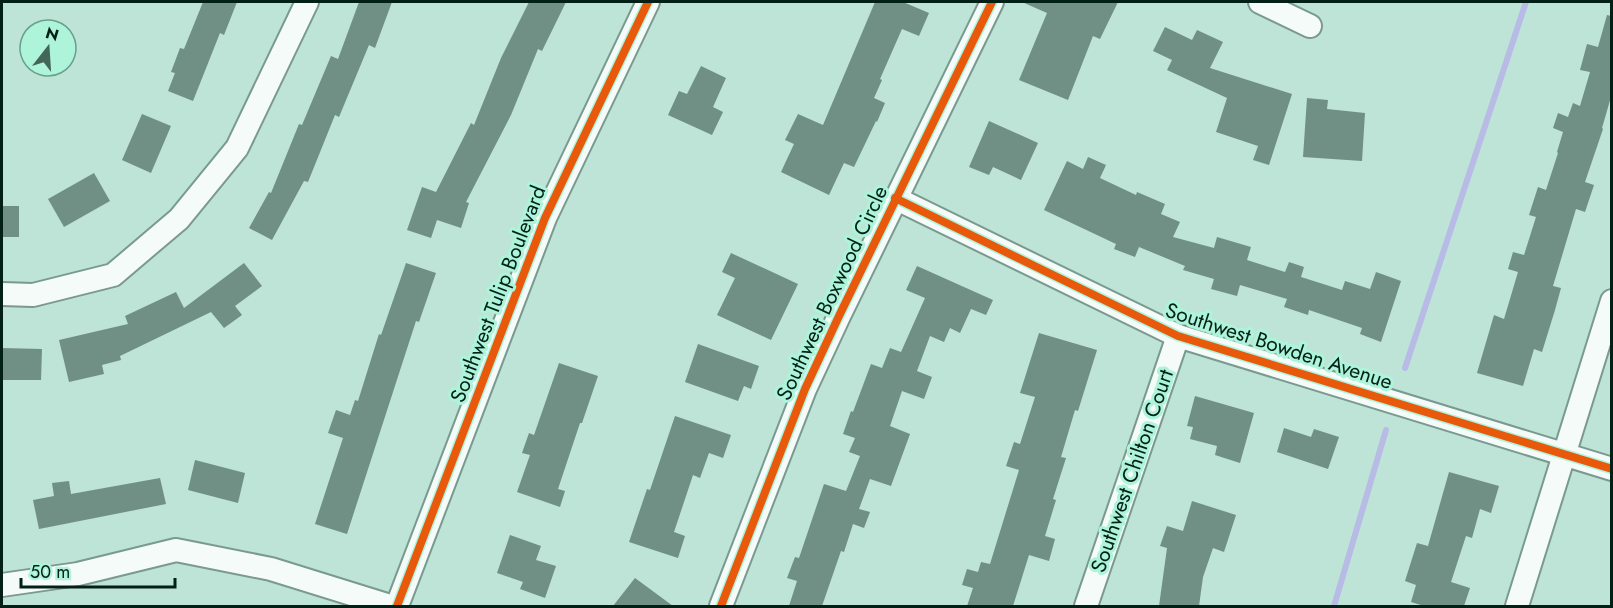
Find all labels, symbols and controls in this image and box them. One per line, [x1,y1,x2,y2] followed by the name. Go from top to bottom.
[18,18,78,78] north arrow
[43,21,62,47] text: N
[769,180,895,405] street label: Southwest Boxwood Circle
[443,181,553,407] street label: Southwest Tulip Boulevard
[1162,295,1397,397] street label: Southwest Bowden Avenue
[1083,365,1181,577] street label: Southwest Chilton Court
[21,551,176,589] scale bar
[30,559,70,585] text: 50 m

